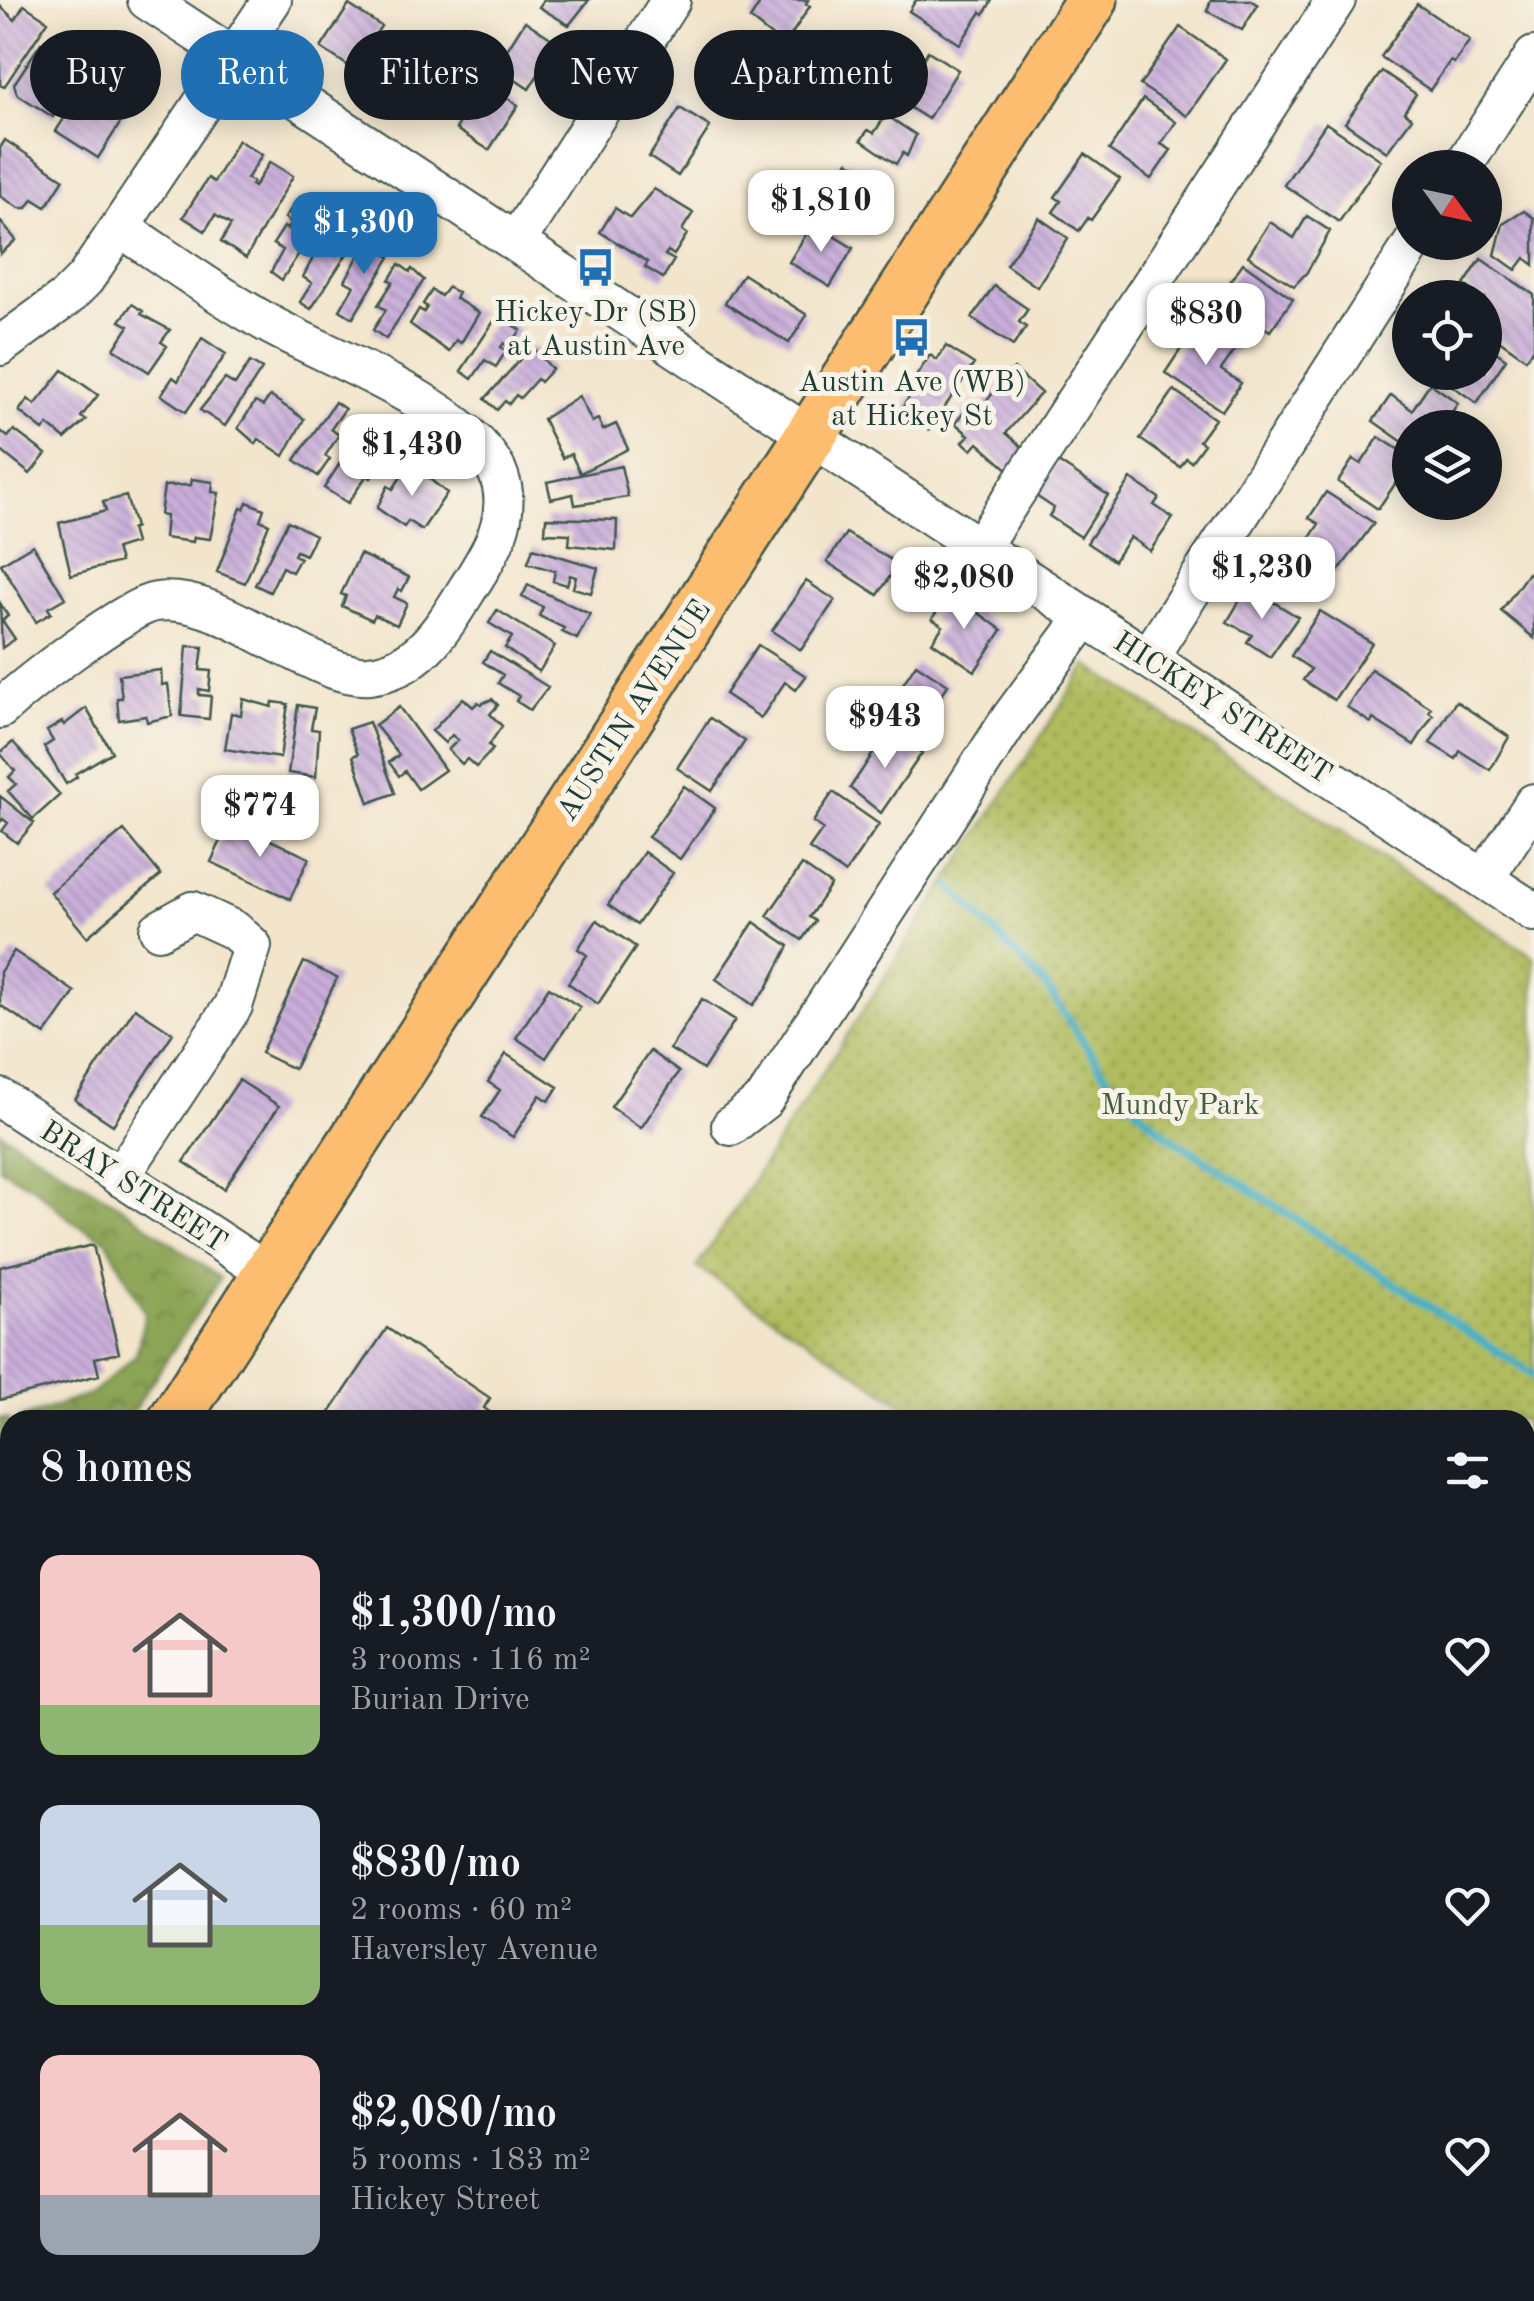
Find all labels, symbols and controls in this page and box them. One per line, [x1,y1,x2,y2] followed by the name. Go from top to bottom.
[30,30,161,120] chip: Buy
[181,30,324,120] chip: Rent
[344,30,514,120] chip: Filters
[534,30,674,120] chip: New
[694,30,928,120] chip: Apartment
[1392,150,1502,260] north arrow
[1392,150,1502,520] map controls
[740,170,902,255] pin: $1,810
[770,186,872,218] text: $1,810
[283,192,445,277] pin: $1,300
[313,208,415,240] text: $1,300
[575,246,617,288] bus stop icon: Hickey Dr (SB) at Austin Ave
[1392,280,1502,390] button: locate
[1147,283,1265,368] pin: $830
[494,298,698,362] place label: Hickey Dr (SB) at Austin Ave
[1169,299,1243,331] text: $830
[891,316,933,358] bus stop icon: Austin Ave (WB) at Hickey St
[798,368,1026,432] place label: Austin Ave (WB) at Hickey St
[1392,410,1502,520] button: layers
[331,414,493,499] pin: $1,430
[361,430,463,462] text: $1,430
[1181,537,1343,622] pin: $1,230
[883,547,1045,632] pin: $2,080
[1211,553,1313,585] text: $1,230
[913,563,1015,595] text: $2,080
[552,595,717,827] street label: AUSTIN AVENUE
[1107,627,1336,790] street label: HICKEY STREET
[826,686,944,771] pin: $943
[848,702,922,734] text: $943
[201,775,319,860] pin: $774
[223,791,297,823] text: $774
[1100,1091,1260,1121] park label: Mundy Park
[34,1116,232,1259] street label: BRAY STREET
[1440,1443,1495,1498] icon: filters
[40,1449,192,1491] text: 8 homes
[350,1594,557,1636] text: $1,300/mo
[120,1595,240,1715] icon: home
[1440,1628,1495,1683] icon: heart
[350,1645,591,1677] text: 3 rooms · 116 m²
[350,1685,530,1717] text: Burian Drive
[350,1844,521,1886] text: $830/mo
[120,1845,240,1965] icon: home
[1440,1878,1495,1933] icon: heart
[350,1895,572,1927] text: 2 rooms · 60 m²
[350,1935,598,1967] text: Haversley Avenue
[350,2094,557,2136] text: $2,080/mo
[120,2095,240,2215] icon: home
[1440,2128,1495,2183] icon: heart
[350,2145,591,2177] text: 5 rooms · 183 m²
[350,2185,540,2217] text: Hickey Street

